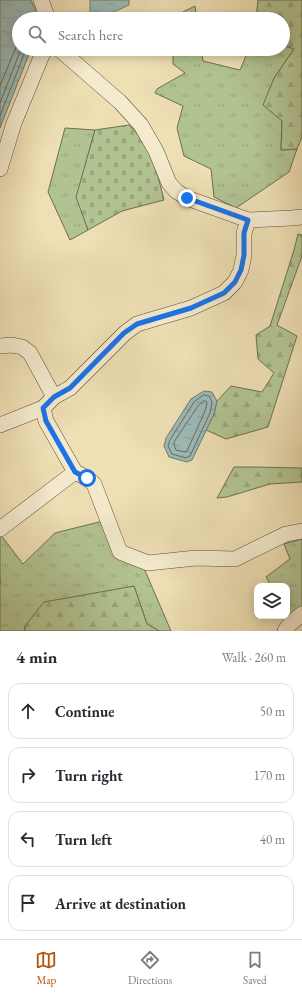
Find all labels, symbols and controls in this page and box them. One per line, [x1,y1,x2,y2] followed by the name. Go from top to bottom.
[12,12,290,56] search box
[26,23,48,45] icon: search
[58,25,123,44] text: Search here
[178,189,196,207] route end
[78,469,96,487] route start
[254,583,290,619] map controls
[254,583,290,619] button: layers
[16,646,57,668] text: 4 min
[222,649,286,666] text: Walk · 260 m
[17,700,39,722] icon: ahead
[55,702,115,721] text: Continue
[260,703,285,720] text: 50 m
[17,764,39,786] icon: right
[55,766,123,785] text: Turn right
[254,767,285,784] text: 170 m
[17,828,39,850] icon: left
[55,830,112,849] text: Turn left
[260,831,285,848] text: 40 m
[17,892,39,914] icon: arrive
[55,894,186,913] text: Arrive at destination
[35,949,57,987] tab: Map
[128,949,172,987] tab: Directions
[243,949,267,987] tab: Saved

